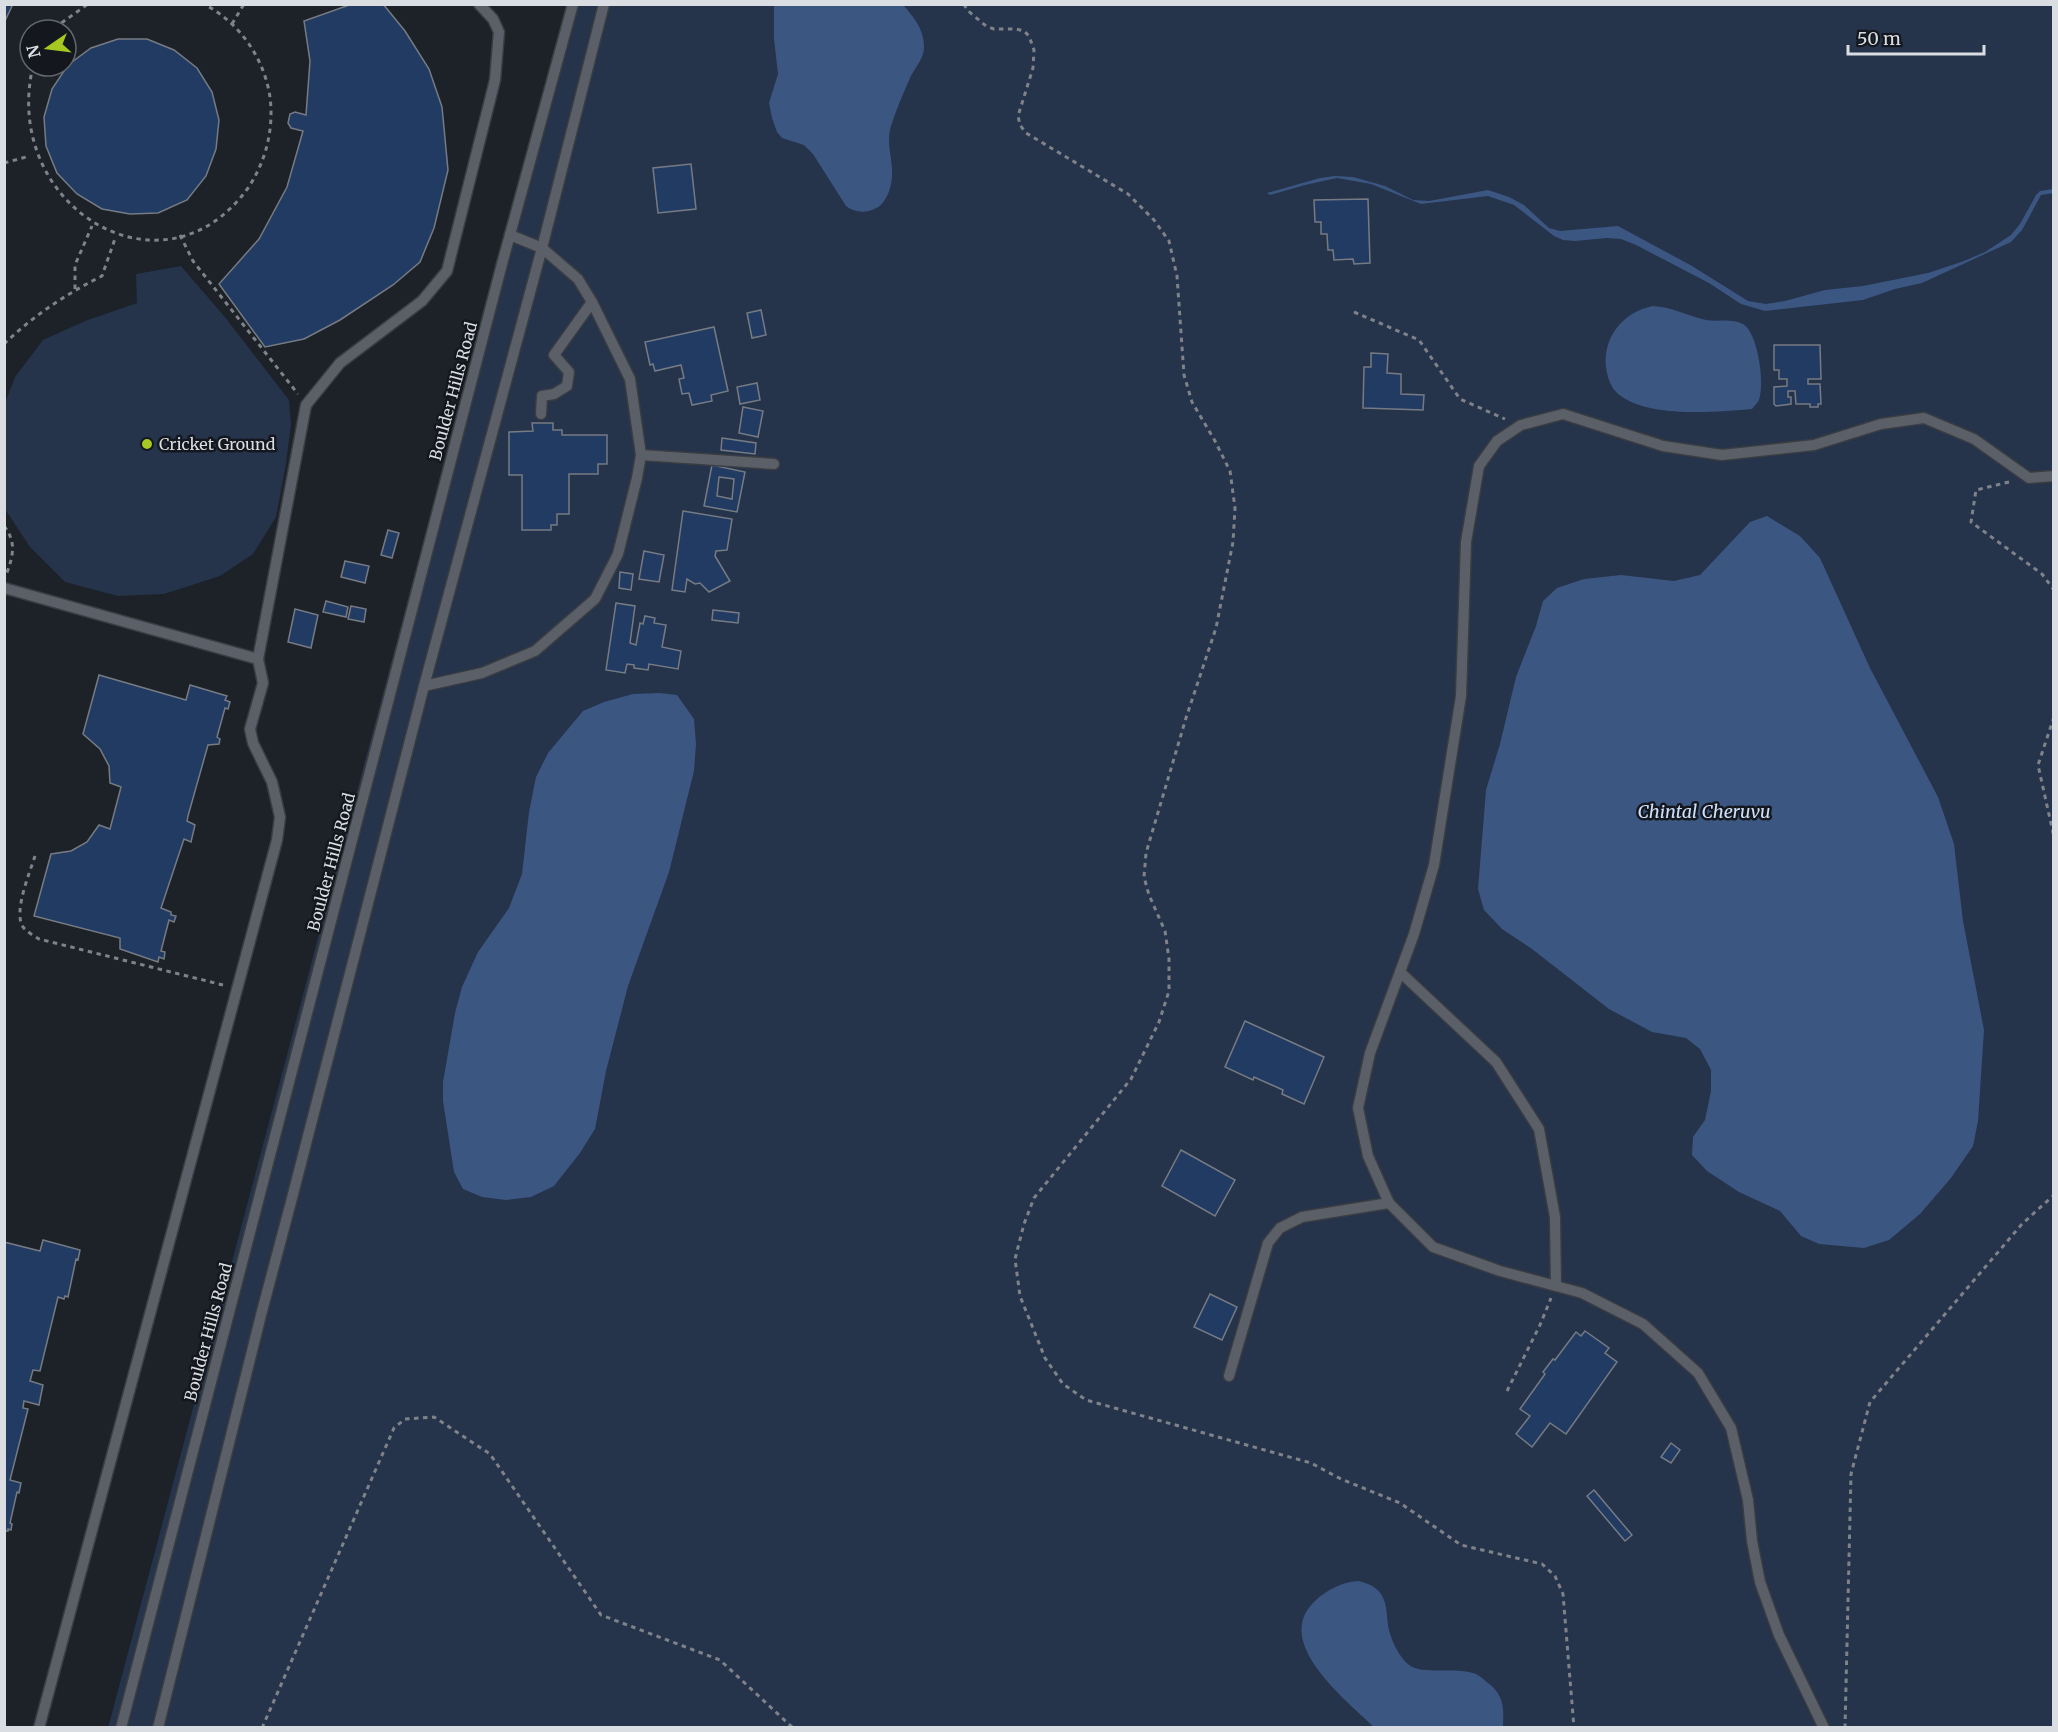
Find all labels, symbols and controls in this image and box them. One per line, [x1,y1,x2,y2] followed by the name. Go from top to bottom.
[18,18,78,78] north arrow
[1848,18,1984,56] scale bar
[1857,27,1901,50] text: 50 m
[22,43,45,60] text: N
[425,319,481,463] street label: Boulder Hills Road
[159,434,276,454] place label: Cricket Ground
[140,437,154,451] marker: Cricket Ground
[303,790,359,934] street label: Boulder Hills Road
[1637,800,1771,823] water label: Chintal Cheruvu
[180,1260,236,1404] street label: Boulder Hills Road

